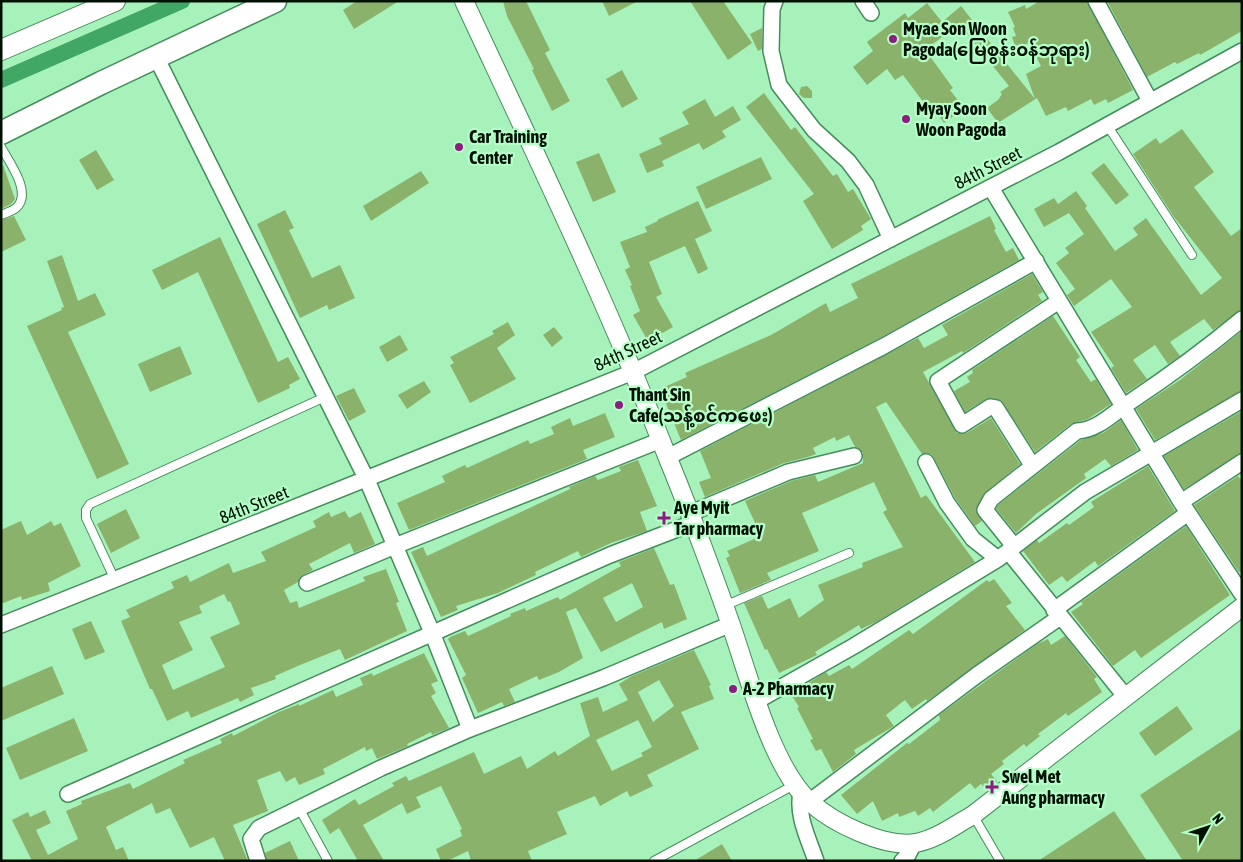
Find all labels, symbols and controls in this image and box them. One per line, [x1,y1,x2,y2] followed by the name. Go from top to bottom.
[903,18,1090,64] place label: Myae Son Woon Pagoda(မြေစွန်း၀န်ဘုရား)
[887,33,899,45] marker: Myae Son Woon Pagoda(မြေစွန်း၀န်ဘုရား)
[915,98,1006,140] place label: Myay Soon Woon Pagoda
[900,113,912,125] marker: Myay Soon Woon Pagoda
[469,126,547,168] place label: Car Training Center
[453,141,465,153] marker: Car Training Center
[951,142,1025,193] street label: 84th Street
[590,326,665,375] street label: 84th Street
[629,384,773,430] place label: Thant Sin Cafe(သန့်စင်ကဖေး)
[613,399,625,411] marker: Thant Sin Cafe(သန့်စင်ကဖေး)
[216,481,291,528] street label: 84th Street
[673,497,764,539] place label: Aye Myit Tar pharmacy
[658,512,670,524] marker: Aye Myit Tar pharmacy
[742,678,834,699] place label: A-2 Pharmacy
[727,683,739,695] marker: A-2 Pharmacy
[1001,766,1105,808] place label: Swel Met Aung pharmacy
[986,781,998,793] marker: Swel Met Aung pharmacy
[1183,802,1233,852] north arrow
[1209,810,1227,827] text: N

